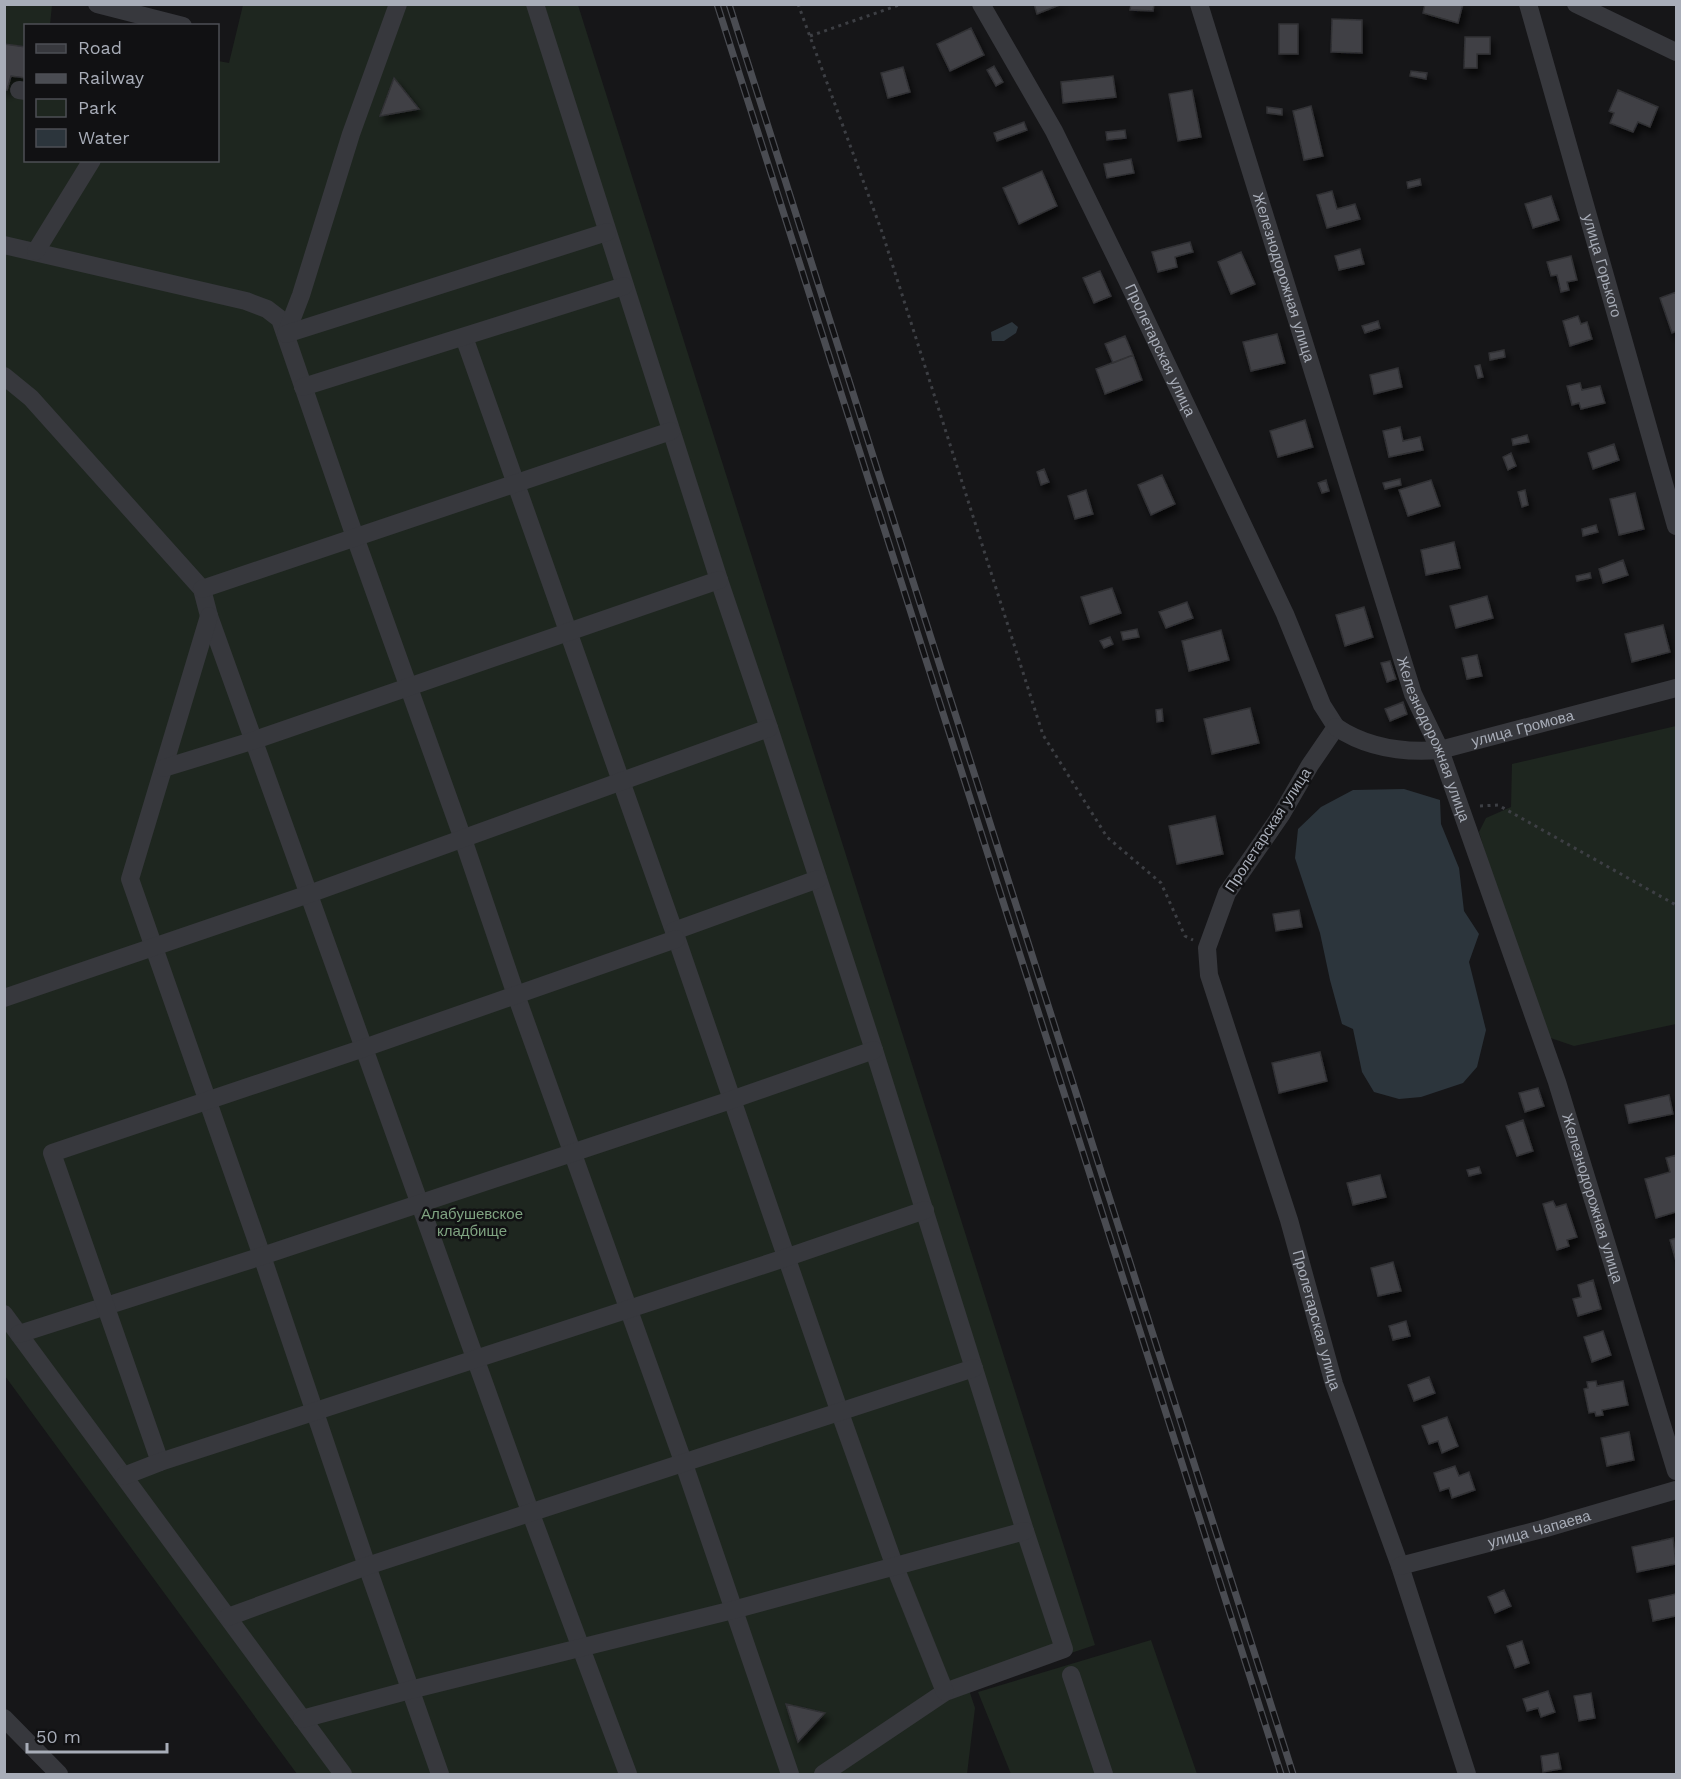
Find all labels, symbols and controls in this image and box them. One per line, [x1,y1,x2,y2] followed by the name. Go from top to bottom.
[24,24,219,162] legend
[78,37,122,58] text: Road
[78,67,145,88] text: Railway
[78,97,117,118] text: Park
[78,127,130,148] text: Water
[1249,190,1319,365] street label: Железнодорожная улица
[1579,212,1625,319] street label: улица Горького
[1121,281,1199,420] street label: Пролетарская улица
[1393,654,1474,825] street label: Железнодорожная улица
[1469,706,1576,750] street label: улица Громова
[1221,764,1315,895] street label: Пролетарская улица
[1558,1111,1627,1286] street label: Железнодорожная улица
[421,1205,523,1240] park label: Алабушевское кладбище
[1289,1248,1345,1393] street label: Пролетарская улица
[1486,1506,1593,1552] street label: улица Чапаева
[27,1716,166,1754] scale bar
[36,1726,81,1747] text: 50 m

